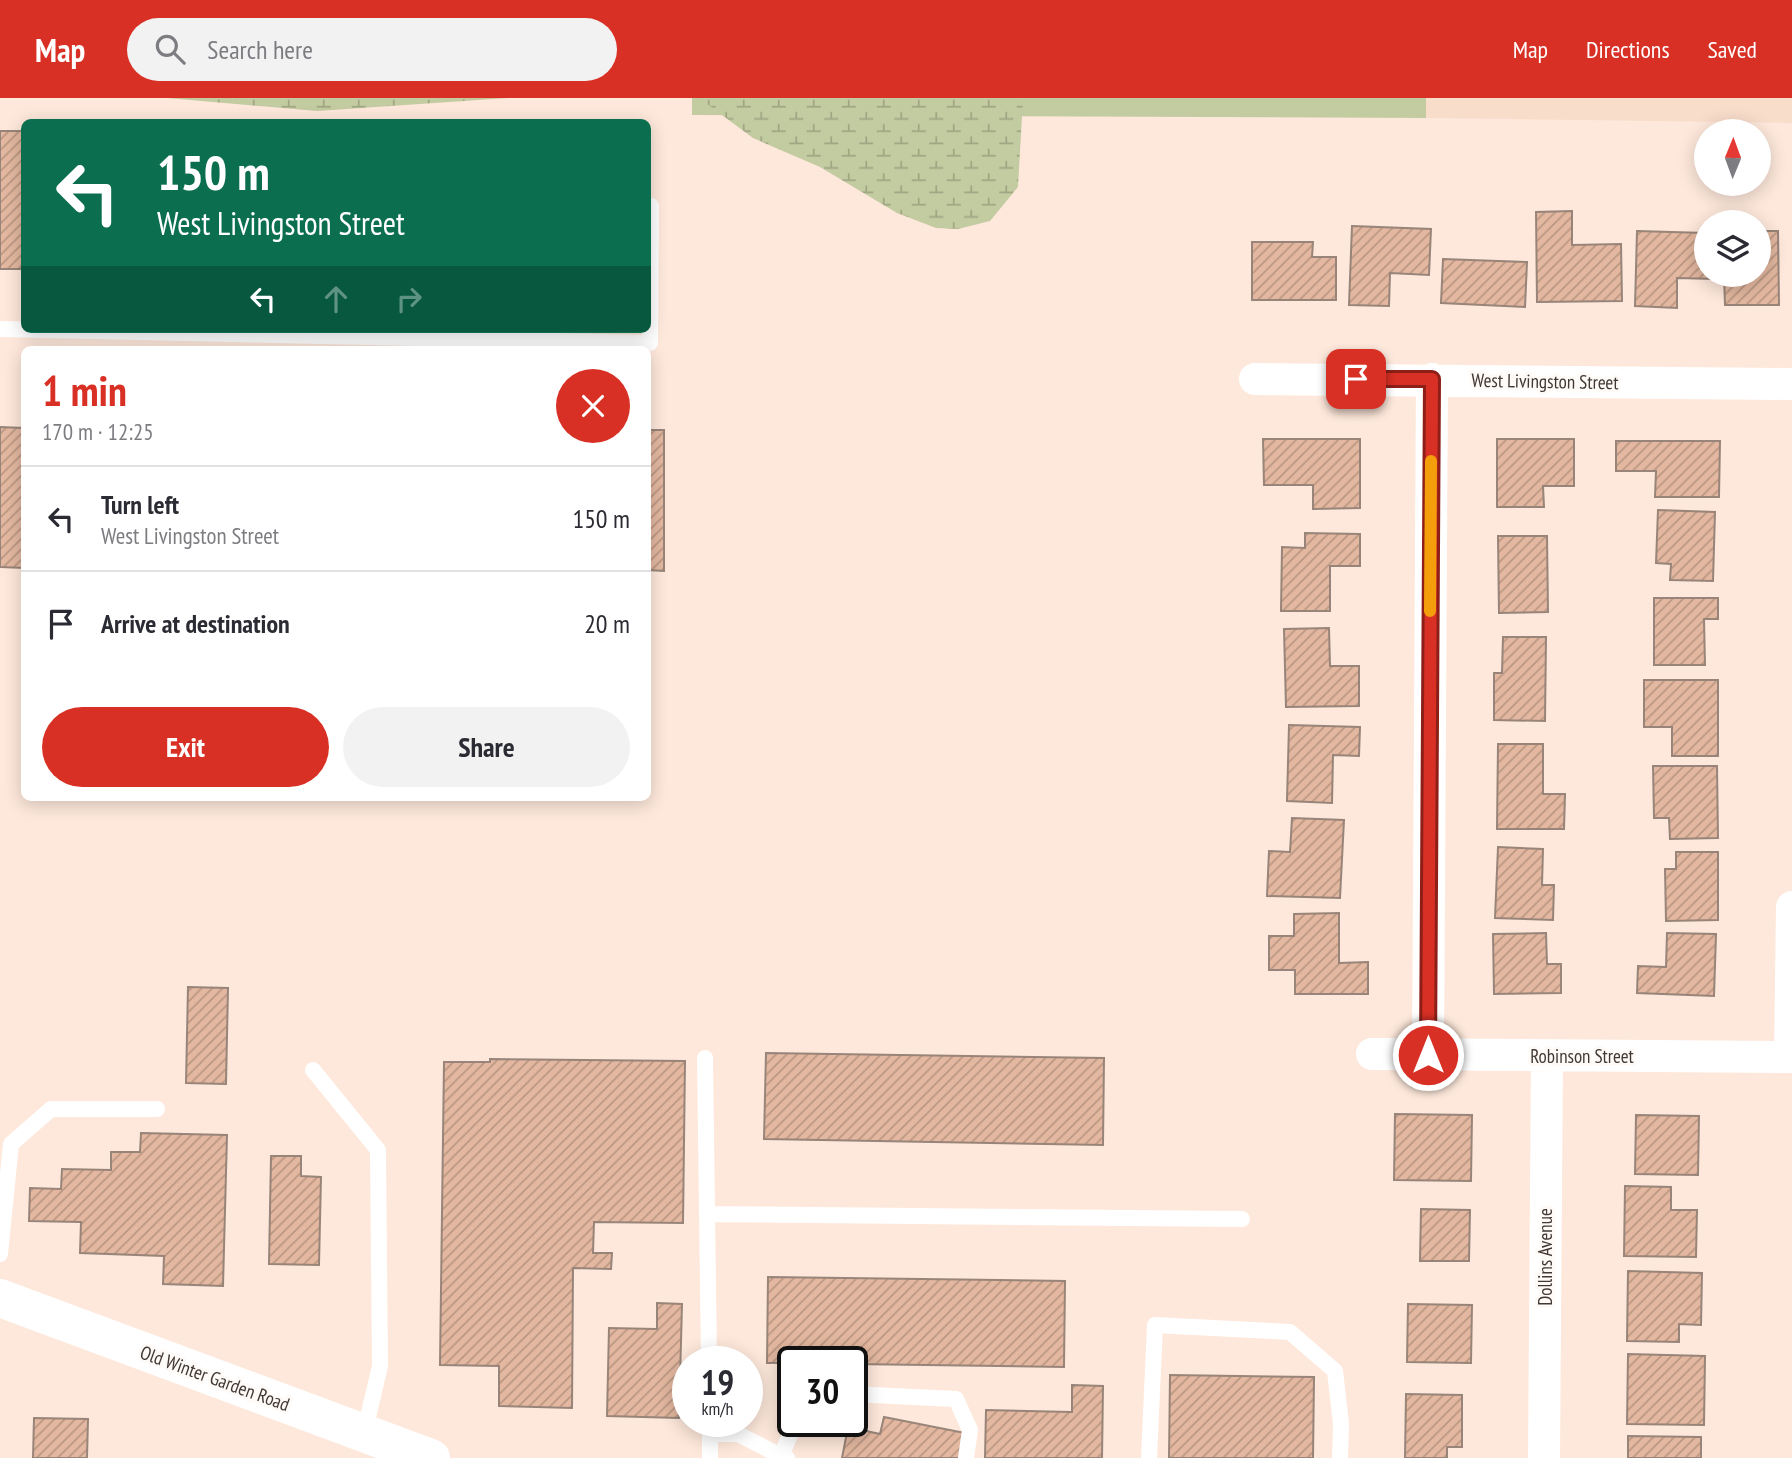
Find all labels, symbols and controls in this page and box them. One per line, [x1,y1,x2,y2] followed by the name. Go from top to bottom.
[127,18,617,81] search box
[35,28,85,71] text: Map
[151,30,189,68] icon: search
[207,33,313,66] text: Search here
[1513,34,1548,65] text: Map
[1586,34,1670,65] text: Directions
[1708,34,1757,65] text: Saved
[1694,119,1771,196] north arrow
[1694,119,1771,287] map controls
[157,140,270,204] text: 150 m
[42,147,133,238] icon: left
[157,202,405,244] text: West Livingston Street
[1694,210,1771,287] button: layers
[244,280,282,318] icon: left
[317,280,355,318] icon: ahead
[390,280,428,318] icon: right
[1326,349,1386,409] pin
[1337,360,1375,398] icon: arrive
[42,363,127,418] text: 1 min
[1471,368,1620,394] street label: West Livingston Street
[556,369,630,443] button: close
[42,417,154,446] text: 170 m · 12:25
[101,488,179,521] text: Turn left
[42,500,80,538] icon: left
[572,502,630,535] text: 150 m
[101,521,279,550] text: West Livingston Street
[42,605,80,643] icon: arrive
[101,607,290,640] text: Arrive at destination
[584,607,630,640] text: 20 m
[42,707,329,787] button: Exit
[343,707,630,787] button: Share
[1391,1018,1465,1092] position arrow
[1530,1044,1635,1068] street label: Robinson Street
[1533,1208,1557,1306] street label: Dollins Avenue
[137,1340,293,1416] street label: Old Winter Garden Road
[777,1346,868,1437] speed limit sign: 30
[701,1359,734,1405] text: 19
[702,1397,733,1420] text: km/h

